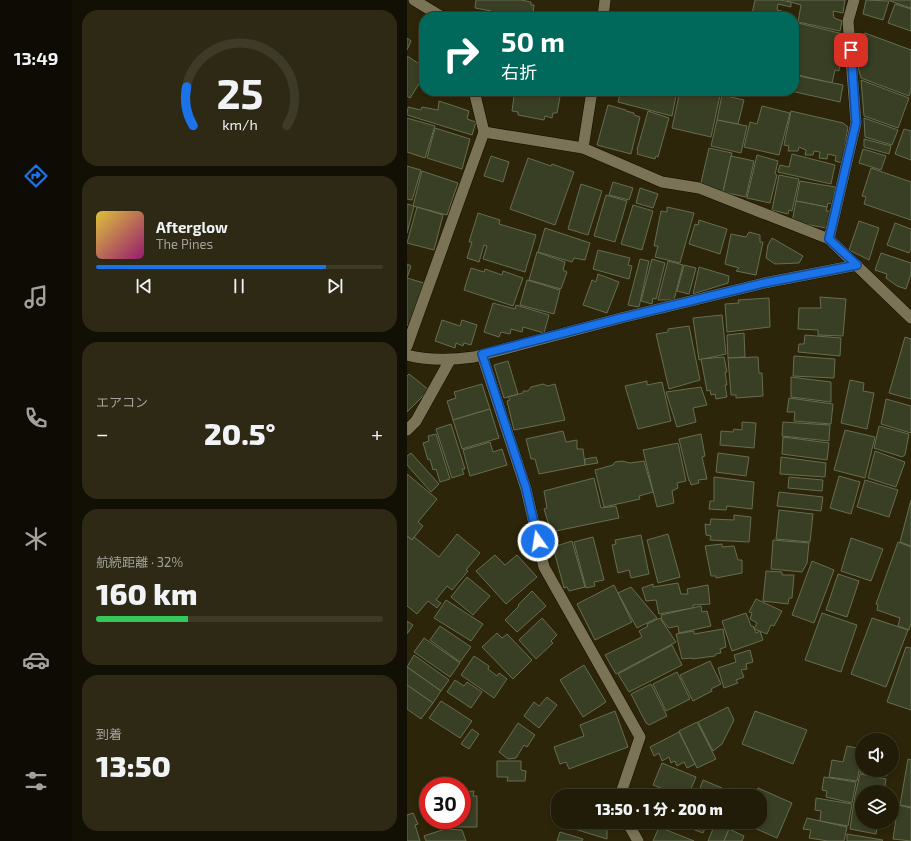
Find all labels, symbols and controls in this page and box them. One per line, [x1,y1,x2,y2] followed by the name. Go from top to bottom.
[501,24,565,58] text: 50 m
[435,28,487,80] icon: right
[834,33,868,67] pin
[840,39,862,61] icon: arrive
[14,47,58,69] text: 13:49
[501,61,537,83] text: 右折
[216,67,263,117] text: 25
[222,116,257,133] text: km/h
[22,162,50,190] icon: directions
[156,218,228,236] text: Afterglow
[156,236,213,252] text: The Pines
[133,275,155,297] icon: previous
[228,275,250,297] icon: pause
[324,275,346,297] icon: next
[22,283,50,311] icon: music
[96,394,148,410] text: エアコン
[22,404,50,432] icon: phone
[204,415,276,451] text: 20.5°
[96,420,109,446] text: −
[371,420,383,446] text: +
[517,520,559,562] position arrow
[22,525,50,553] icon: climate
[96,554,183,570] text: 航続距離 · 32%
[96,575,197,611] text: 160 km
[22,646,50,674] icon: car
[96,726,122,742] text: 到着
[855,733,899,829] map controls
[855,733,899,777] button: sound
[96,747,171,783] text: 13:50
[22,767,50,795] icon: filters
[419,777,471,829] speed limit sign: 30
[855,785,899,829] button: layers
[595,800,723,818] text: 13:50 · 1 分 · 200 m

